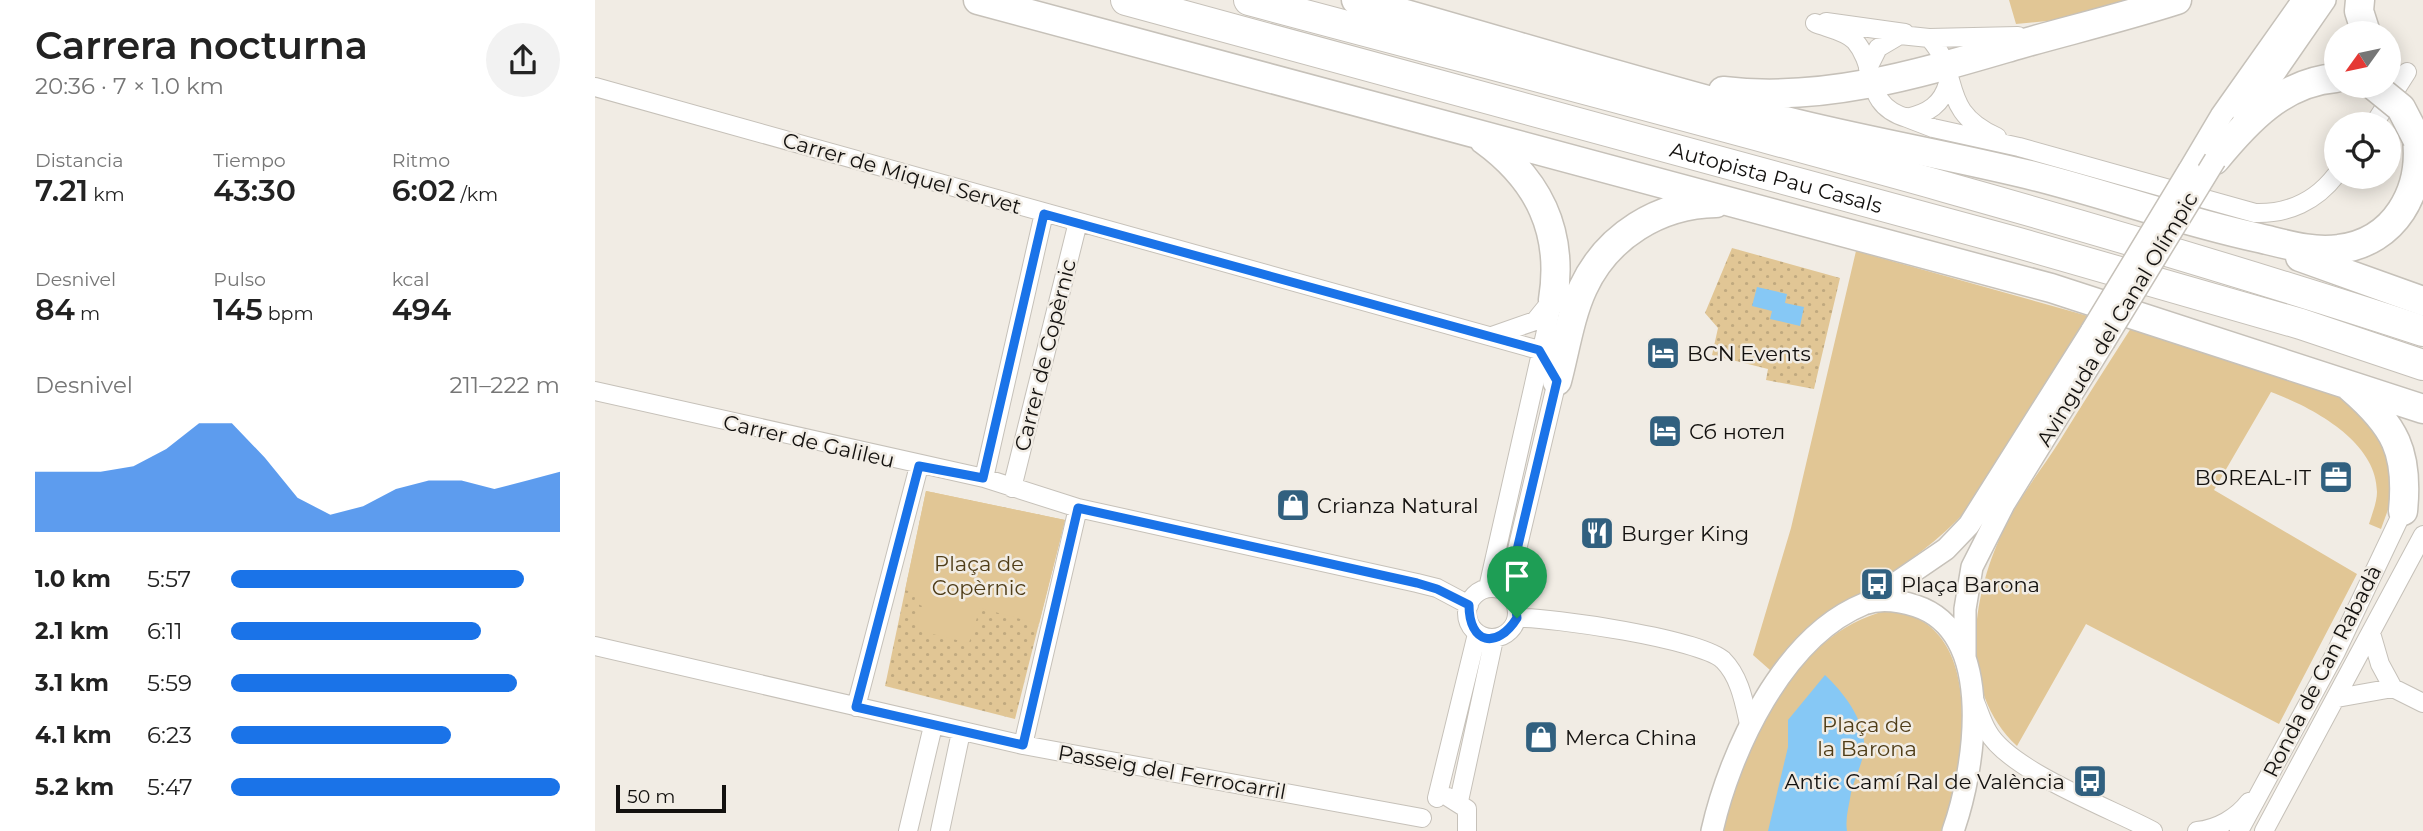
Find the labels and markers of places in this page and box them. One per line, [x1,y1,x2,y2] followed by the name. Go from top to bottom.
[1644,334,1682,372] hotel icon: BCN Events
[1687,341,1811,366] place label: BCN Events
[1646,412,1684,450] hotel icon: Сб нотел
[1689,419,1785,444] place label: Сб нотел
[2317,458,2355,496] office icon: BOREAL-IT
[2195,465,2311,490] place label: BOREAL-IT
[1274,486,1312,524] shop icon: Crianza Natural
[1317,493,1479,518] place label: Crianza Natural
[1578,514,1616,552] restaurant icon: Burger King
[1621,521,1749,546] place label: Burger King
[1487,546,1547,618] pin
[1858,565,1896,603] bus stop icon: Plaça Barona
[1901,572,2040,597] place label: Plaça Barona
[1522,718,1560,756] shop icon: Merca China
[1565,725,1697,750] place label: Merca China
[2071,762,2109,800] bus stop icon: Antic Camí Ral de València
[1785,769,2065,794] place label: Antic Camí Ral de València

